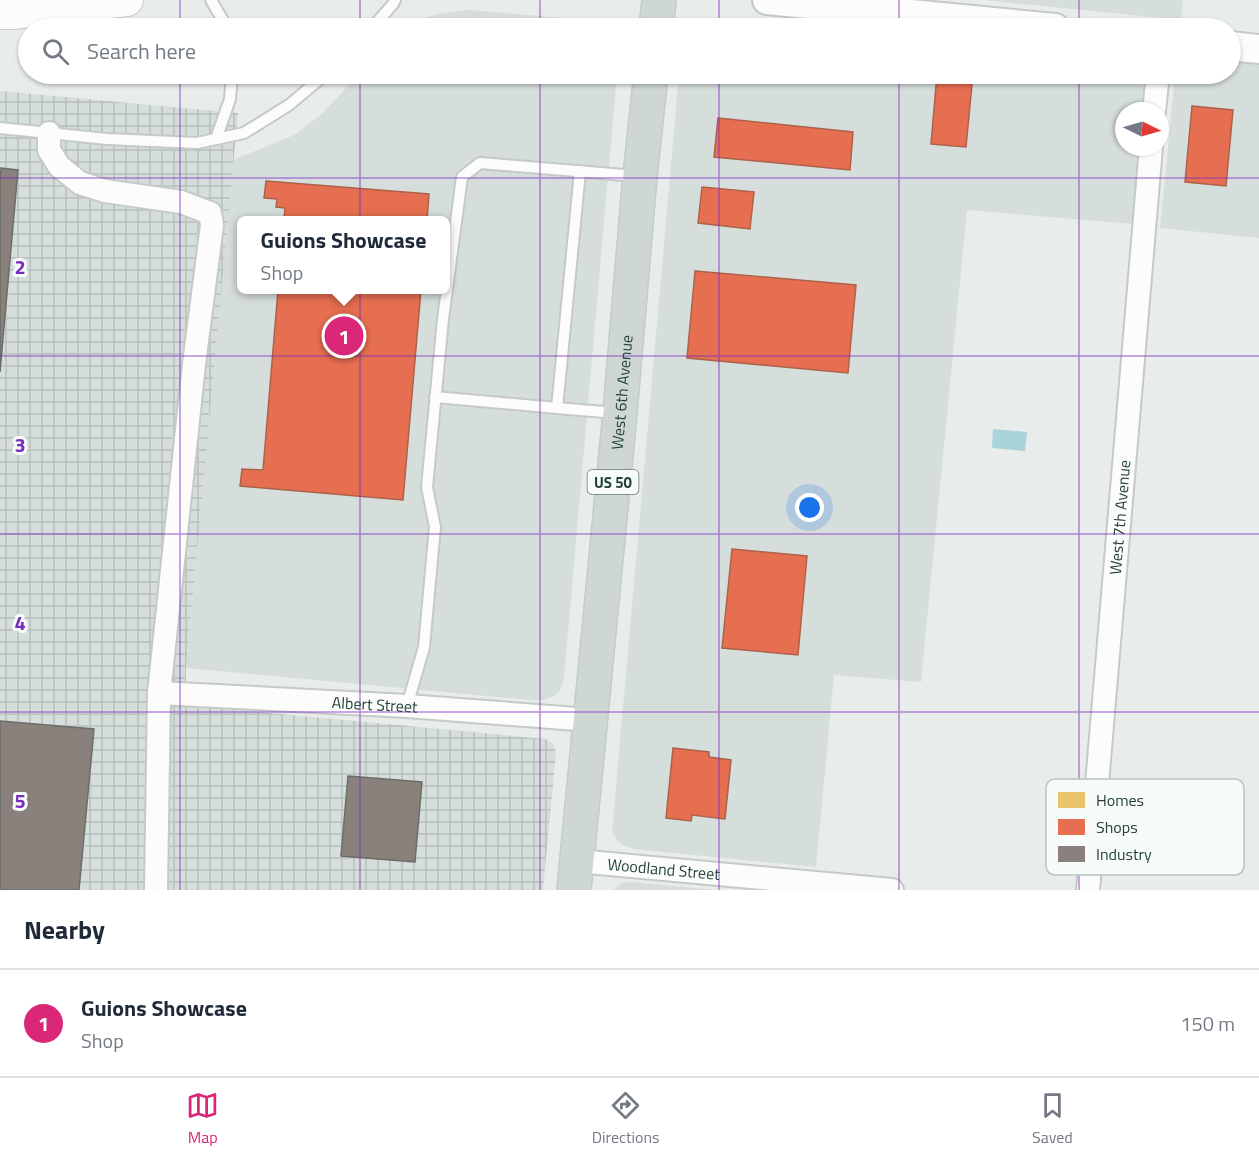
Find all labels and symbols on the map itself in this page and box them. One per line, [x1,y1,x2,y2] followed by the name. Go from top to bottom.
[1115,102,1169,156] north arrow
[14,251,26,282] text: 2
[324,314,364,358] pin: 1
[605,334,639,451] street label: West 6th Avenue
[14,429,26,460] text: 3
[1103,459,1136,576] street label: West 7th Avenue
[588,470,638,494] road number: US 50
[795,493,824,522] your location
[14,607,26,638] text: 4
[331,690,419,719] street label: Albert Street
[1046,779,1244,875] legend
[14,785,26,816] text: 5
[1096,788,1144,812] text: Homes
[1096,815,1138,839] text: Shops
[1096,842,1152,866] text: Industry
[606,852,721,886] street label: Woodland Street

